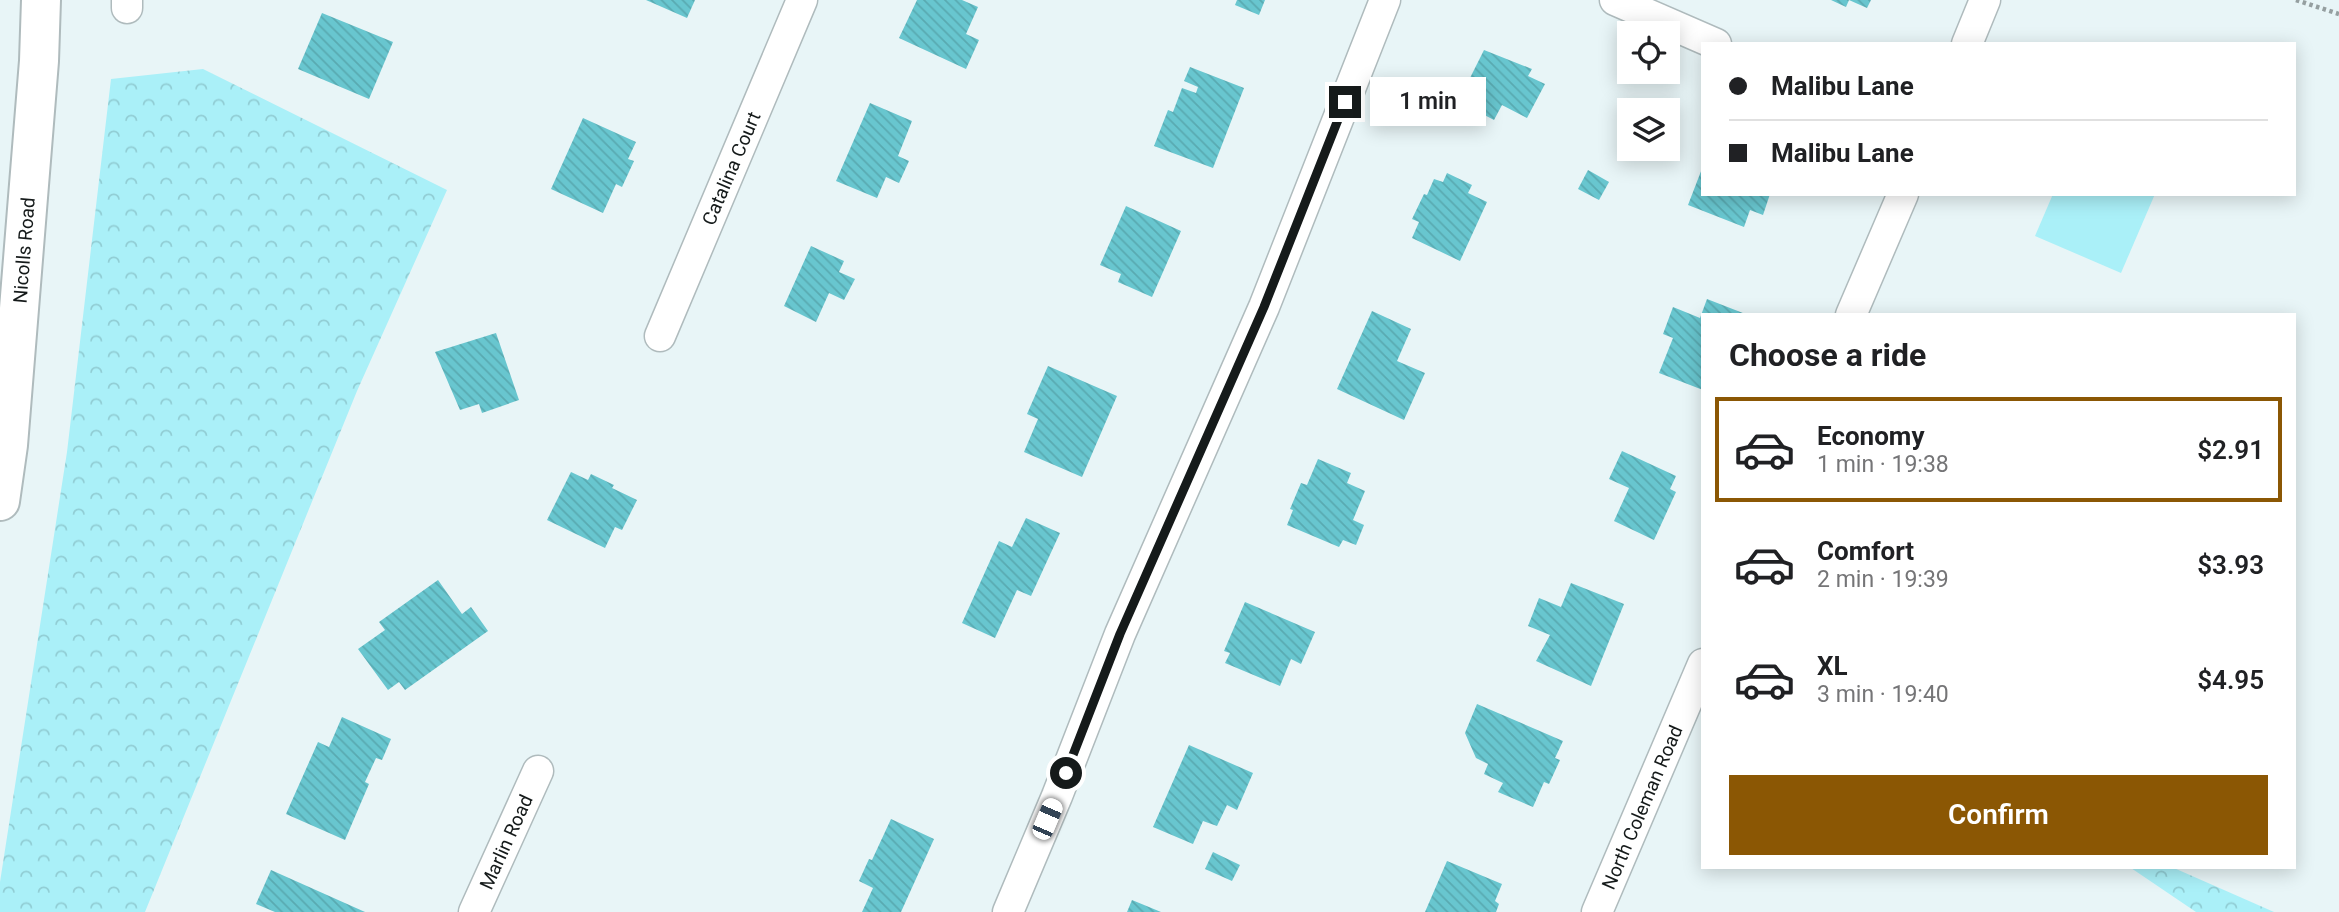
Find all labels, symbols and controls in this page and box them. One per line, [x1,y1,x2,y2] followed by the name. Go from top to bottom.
[1617,21,1680,161] map controls
[1617,21,1680,84] button: locate
[1771,71,1914,101] text: Malibu Lane
[1370,78,1485,126] callout: 1 min
[1329,86,1361,118] route end
[1399,88,1457,115] text: 1 min
[1617,98,1680,161] button: layers
[697,108,765,229] street label: Catalina Court
[1771,138,1914,168] text: Malibu Lane
[8,196,40,304] street label: Nicolls Road
[1729,336,1926,374] text: Choose a ride
[1733,418,1796,481] icon: car
[1817,421,1924,451] text: Economy
[2197,435,2264,465] text: $2.91
[1817,451,1949,478] text: 1 min · 19:38
[1733,533,1796,596] icon: car
[1817,536,1914,566] text: Comfort
[2197,550,2264,580] text: $3.93
[1817,566,1949,593] text: 2 min · 19:39
[1733,648,1796,711] icon: car
[1817,651,1848,681] text: XL
[2197,665,2264,695] text: $4.95
[1817,681,1949,708] text: 3 min · 19:40
[1597,722,1688,893] street label: North Coleman Road
[1050,757,1082,789] route start
[1729,775,2268,855] button: Confirm
[475,791,538,893] street label: Marlin Road
[1030,796,1065,842] car

